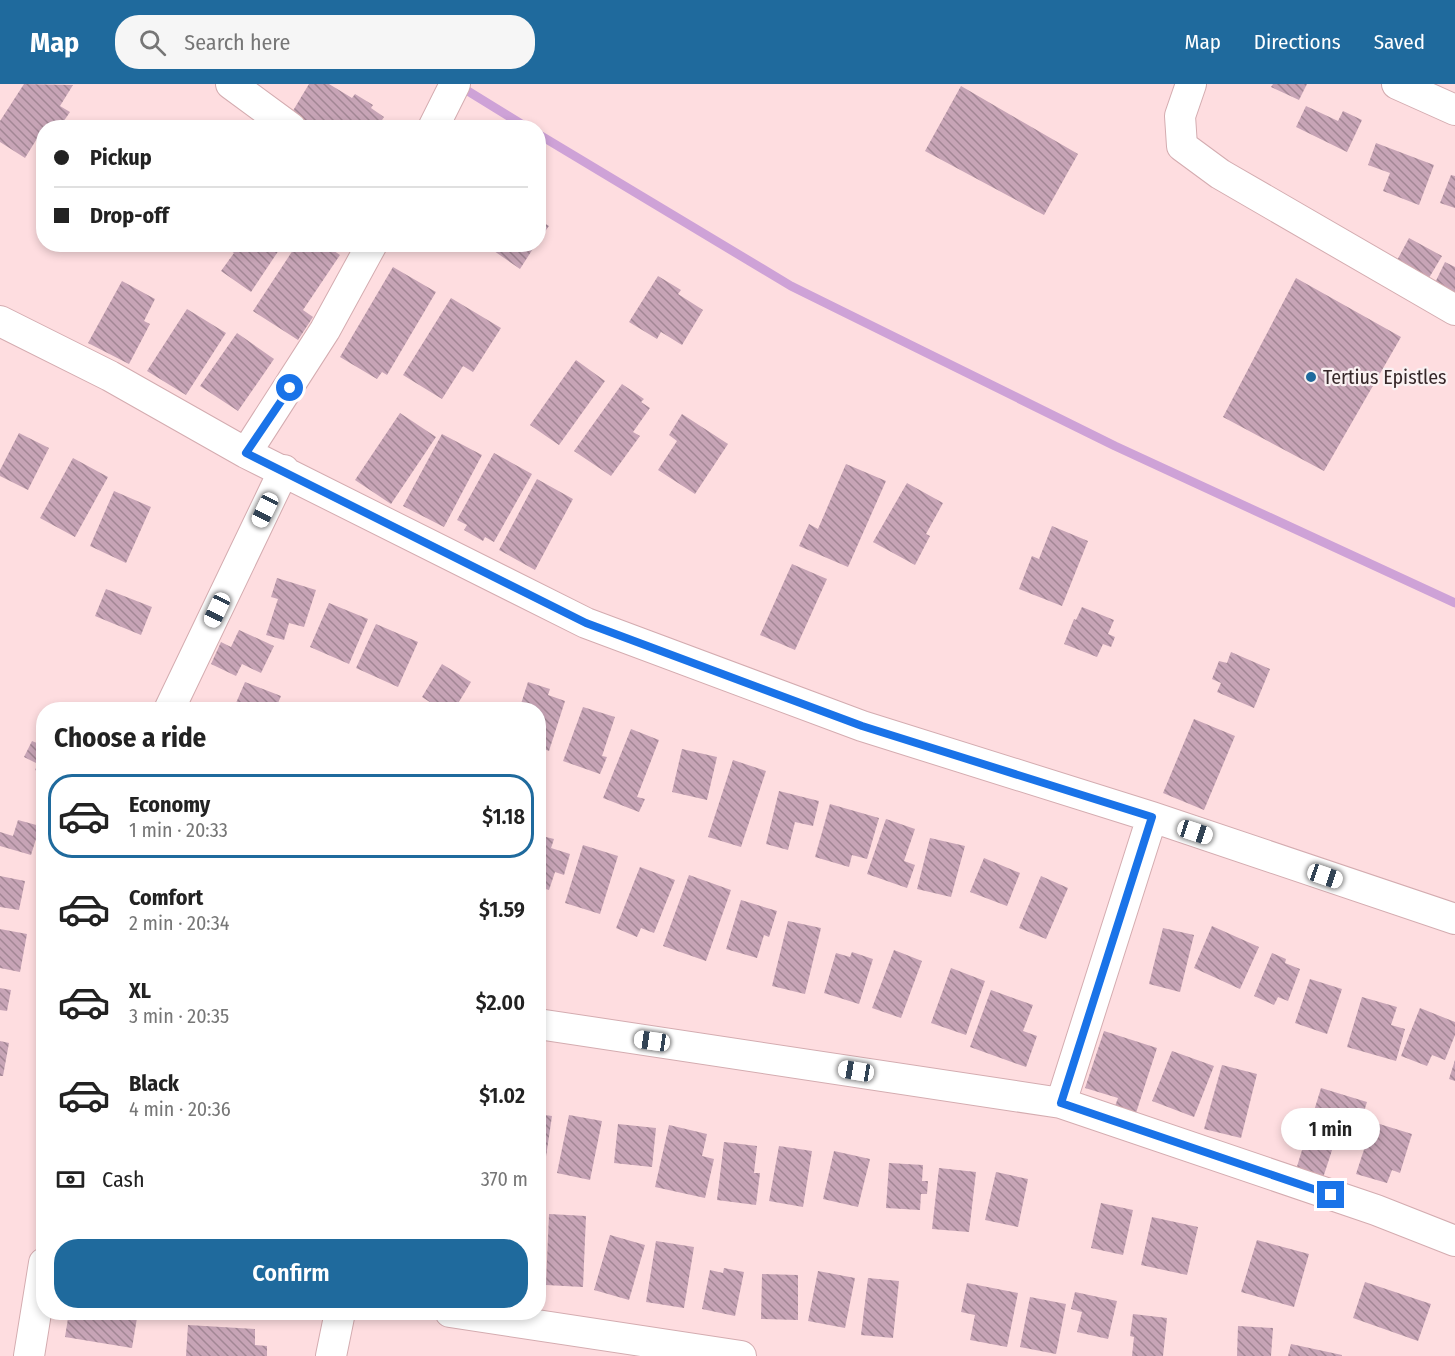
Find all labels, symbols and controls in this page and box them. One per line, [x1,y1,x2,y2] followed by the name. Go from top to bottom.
[115,15,535,69] search box
[30,26,79,59] text: Map
[136,26,169,59] icon: search
[184,29,290,56] text: Search here
[1184,29,1221,55] text: Map
[1254,29,1341,55] text: Directions
[1374,29,1425,55] text: Saved
[90,144,152,171] text: Pickup
[90,202,169,229] text: Drop-off
[1323,365,1447,389] place label: Tertius Epistles
[1304,370,1318,384] marker: Tertius Epistles
[276,374,303,401] route start
[249,490,281,530] car
[201,590,233,630] car
[54,722,206,754] text: Choose a ride
[57,789,111,843] icon: car
[129,791,210,818] text: Economy
[482,803,525,830] text: $1.18
[129,818,228,842] text: 1 min · 20:33
[1175,818,1215,846] car
[1305,862,1345,890] car
[57,882,111,936] icon: car
[129,884,203,911] text: Comfort
[479,896,525,923] text: $1.59
[129,911,229,935] text: 2 min · 20:34
[57,975,111,1029] icon: car
[129,977,151,1004] text: XL
[476,989,525,1016] text: $2.00
[129,1004,229,1028] text: 3 min · 20:35
[633,1030,671,1052] car
[837,1059,875,1083] car
[57,1068,111,1122] icon: car
[129,1070,179,1097] text: Black
[479,1082,525,1109] text: $1.02
[129,1097,231,1121] text: 4 min · 20:36
[1282,1108,1380,1150] callout: 1 min
[1309,1117,1352,1141] text: 1 min
[54,1163,87,1196] icon: cash
[102,1166,145,1193] text: Cash
[481,1167,528,1191] text: 370 m
[1317,1181,1344,1208] route end
[54,1239,528,1308] button: Confirm

